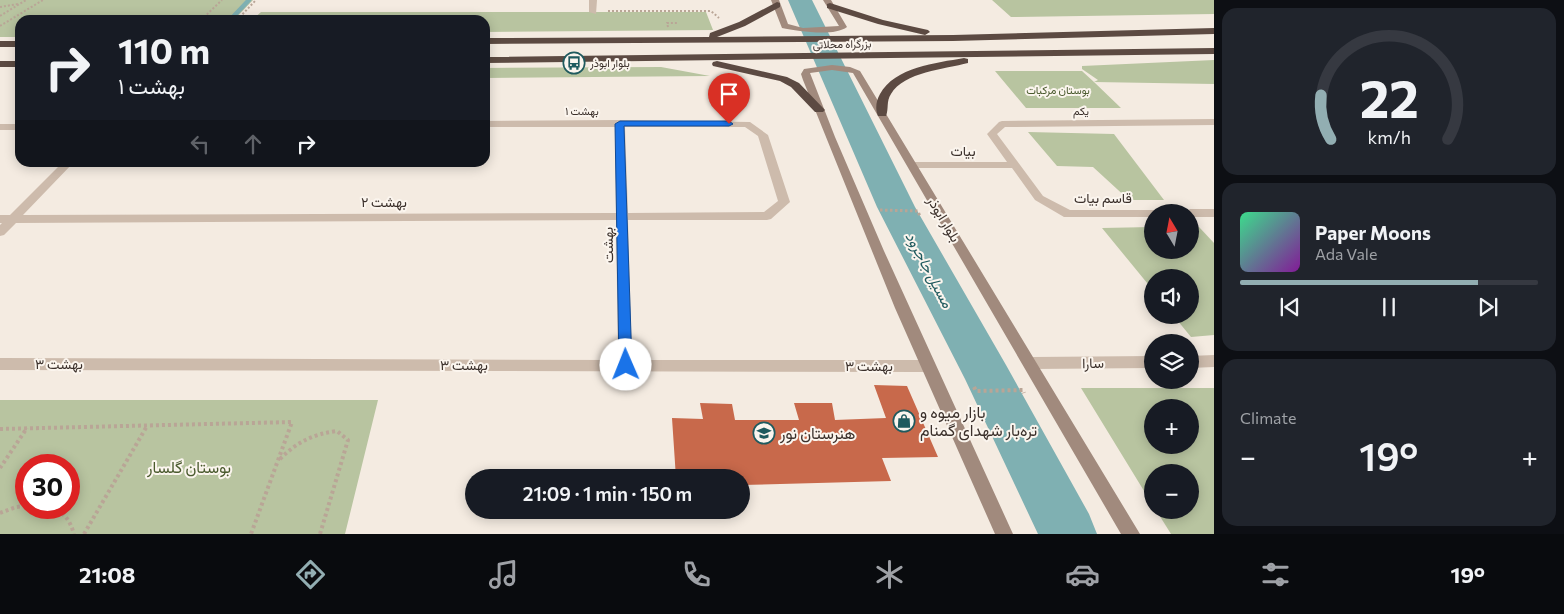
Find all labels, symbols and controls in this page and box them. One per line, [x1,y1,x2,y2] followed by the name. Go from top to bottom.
[118,28,210,71] text: 110 m
[35,35,100,100] icon: right
[813,36,871,52] street label: بزرگراه محلاتی
[562,51,586,75] bus stop icon: بلوار ابوذر
[589,56,630,70] place label: بلوار ابوذر
[1359,65,1419,129] text: 22
[118,72,185,99] text: بهشت ۱
[708,73,750,124] pin
[715,80,743,108] icon: arrive
[1026,83,1090,97] park label: بوستان مرکبات
[565,104,599,118] street label: بهشت ۱
[1073,104,1089,119] street label: یکم
[1367,126,1411,148] text: km/h
[186,130,214,158] icon: left
[239,130,267,158] icon: ahead
[292,130,320,158] icon: right
[950,142,976,160] street label: بیات
[1074,189,1132,207] street label: قاسم بیات
[923,192,965,245] street label: بلوار ابوذر
[361,193,407,211] street label: بهشت ۲
[1144,204,1199,259] north arrow
[1144,204,1199,519] map controls
[1315,221,1431,244] text: Paper Moons
[599,227,617,263] street label: بهشت
[902,229,958,312] water label: مسیل جاجرود
[1315,244,1377,263] text: Ada Vale
[1144,269,1199,324] button: sound
[1276,293,1304,321] icon: previous
[1375,293,1403,321] icon: pause
[1474,293,1502,321] icon: next
[1144,334,1199,389] button: layers
[599,338,651,390] position arrow
[1082,354,1104,372] street label: سارا
[35,355,83,373] street label: بهشت ۳
[440,356,488,374] street label: بهشت ۳
[845,357,893,375] street label: بهشت ۳
[1144,399,1199,454] button: +
[920,402,1037,441] place label: بازار میوه و تره‌بار شهدای گمنام
[1240,408,1296,427] text: Climate
[892,409,916,433] shop icon: بازار میوه و تره‌بار شهدای گمنام
[752,421,776,445] school or university icon: هنرستان نور
[779,423,855,444] place label: هنرستان نور
[1359,432,1418,479] text: 19°
[1240,439,1256,473] text: −
[1522,439,1538,473] text: +
[15,454,80,519] speed limit sign: 30
[146,457,231,478] park label: بوستان گلسار
[1144,464,1199,519] button: −
[523,482,692,505] text: 21:09 · 1 min · 150 m
[293,557,328,592] icon: directions
[486,557,521,592] icon: music
[679,557,714,592] icon: phone
[872,557,907,592] icon: climate
[1065,557,1100,592] icon: car
[1258,557,1293,592] icon: filters
[79,561,135,588] text: 21:08
[1450,561,1485,588] text: 19°

